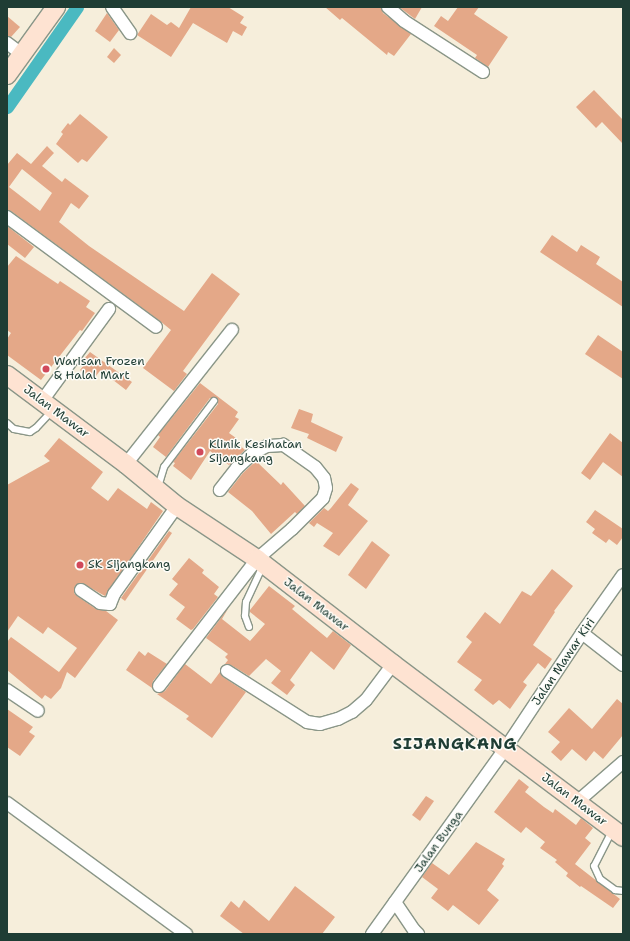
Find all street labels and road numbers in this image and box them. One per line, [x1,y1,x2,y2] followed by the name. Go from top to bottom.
[20,383,92,441] street label: Jalan Mawar
[281,575,351,635] street label: Jalan Mawar
[529,616,599,708] street label: Jalan Mawar Kiri
[538,771,610,829] street label: Jalan Mawar
[412,808,466,876] street label: Jalan Bunga

